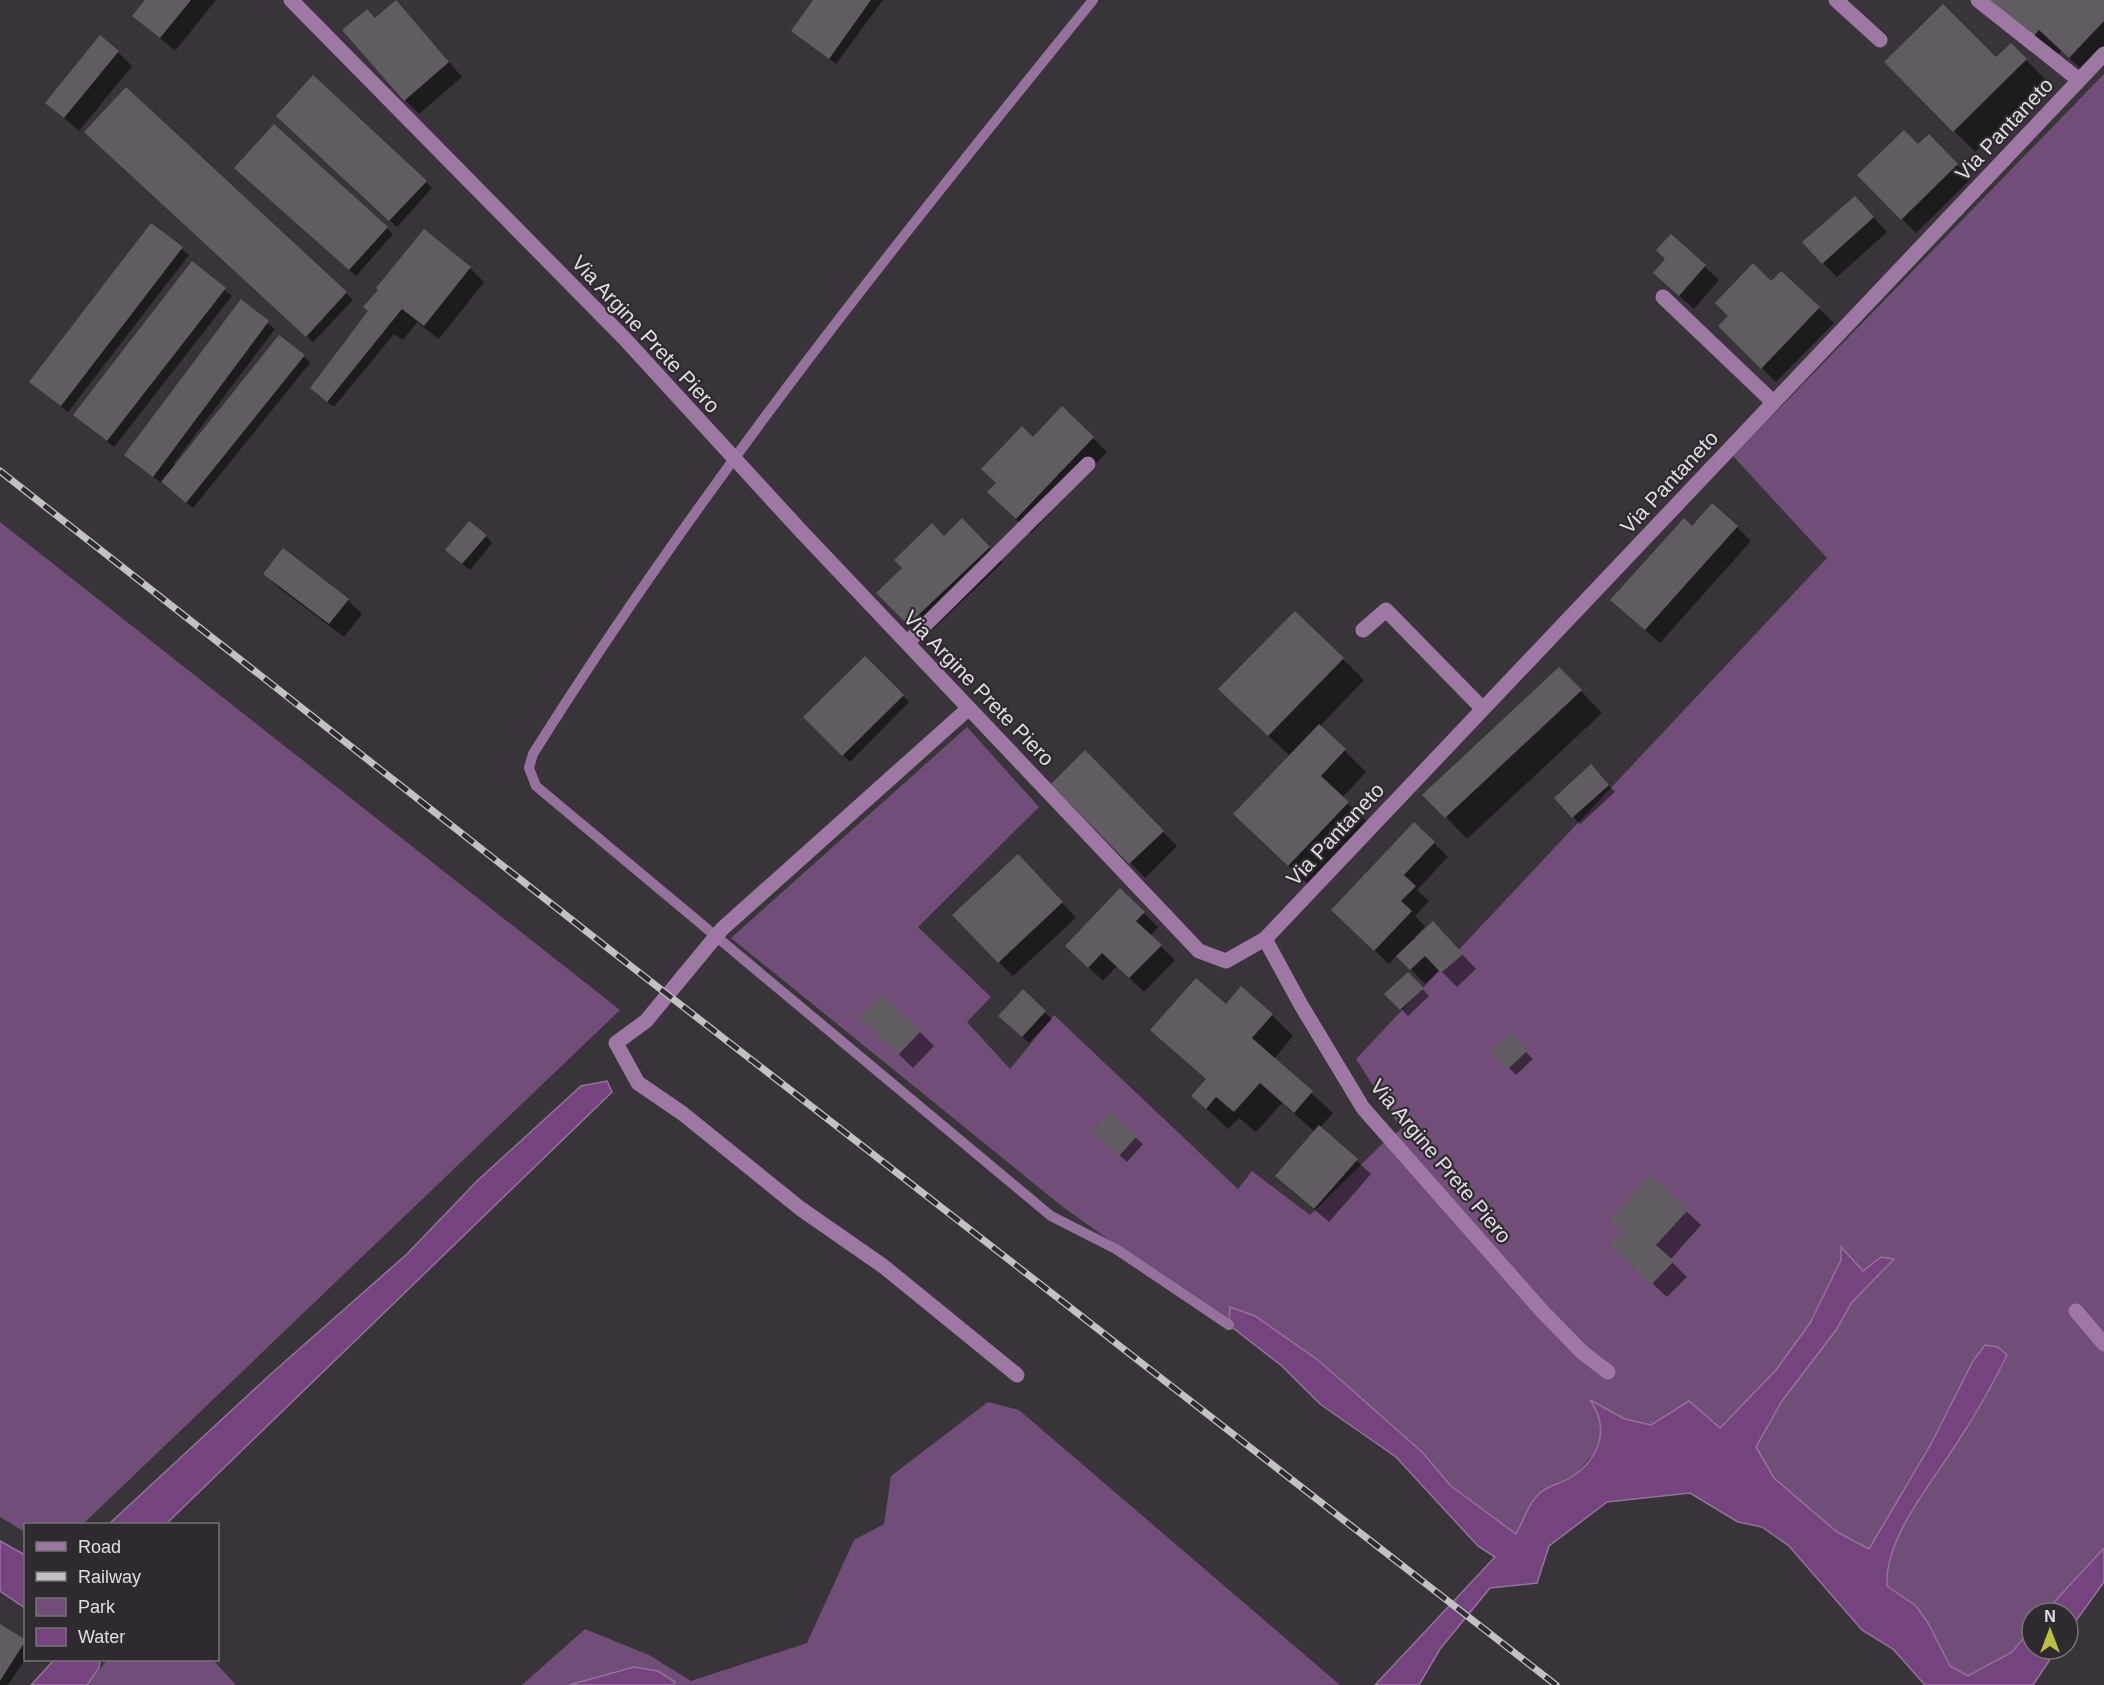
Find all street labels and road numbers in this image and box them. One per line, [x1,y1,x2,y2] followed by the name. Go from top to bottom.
[1951,73,2057,185] street label: Via Pantaneto
[567,251,725,417] street label: Via Argine Prete Piero
[1616,426,1722,538] street label: Via Pantaneto
[899,606,1059,770] street label: Via Argine Prete Piero
[1282,778,1388,890] street label: Via Pantaneto
[1366,1075,1516,1247] street label: Via Argine Prete Piero

